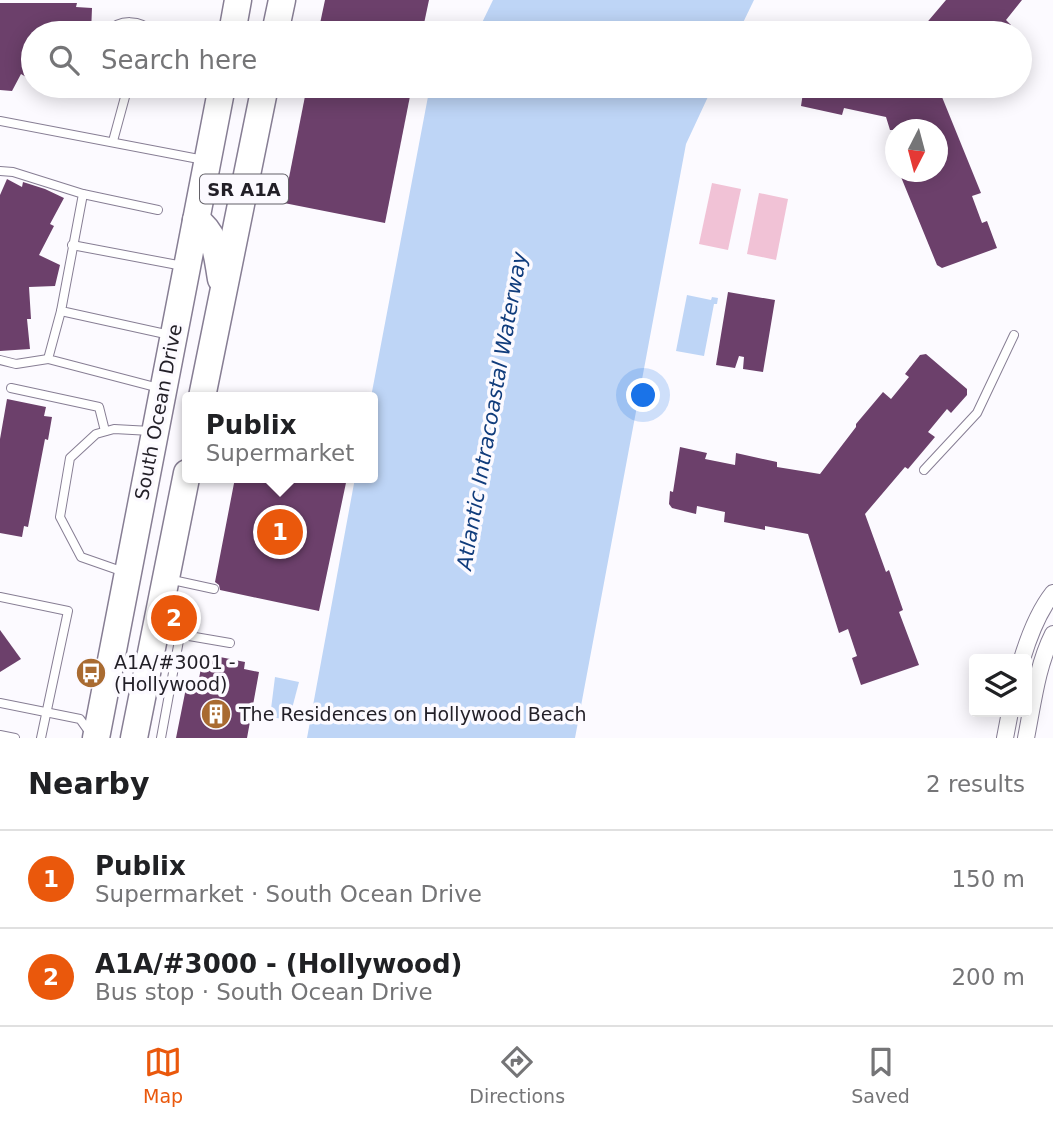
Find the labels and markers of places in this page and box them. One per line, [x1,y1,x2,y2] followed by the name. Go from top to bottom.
[257,506,303,558] pin: 1
[151,592,197,644] pin: 2
[114,651,236,695] place label: A1A/#3001 - (Hollywood)
[74,656,108,690] bus stop icon: A1A/#3001 - (Hollywood)
[199,697,233,731] building icon: The Residences on Hollywood Beach
[238,703,587,725] place label: The Residences on Hollywood Beach

